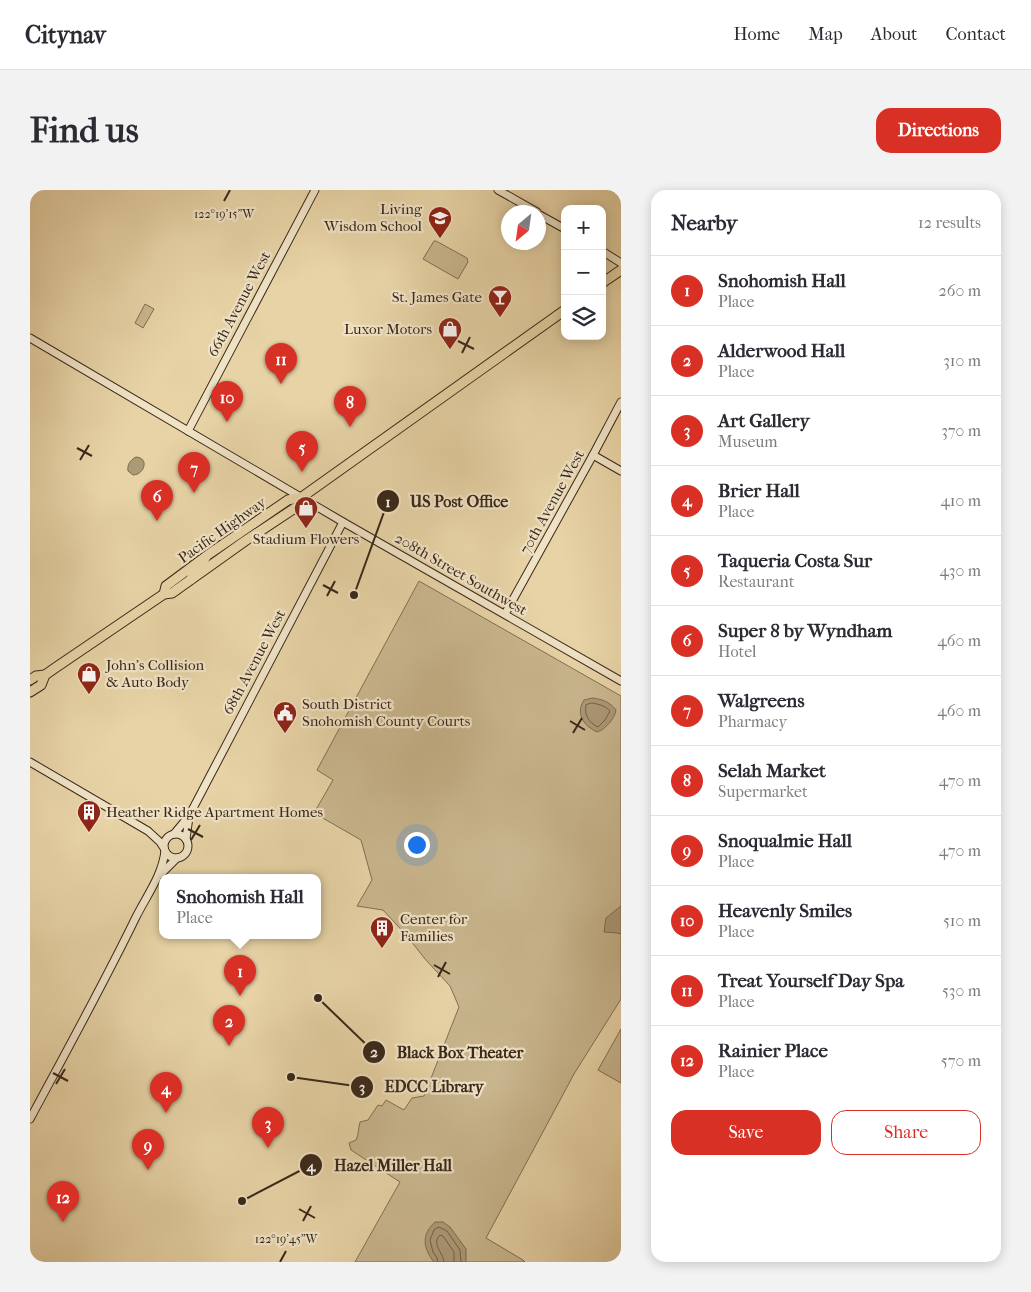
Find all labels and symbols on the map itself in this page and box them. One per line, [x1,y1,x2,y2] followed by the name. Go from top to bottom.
[323,200,423,235] place label: Living Wisdom School
[427,205,453,239] school or university icon: Living Wisdom School
[501,205,546,250] north arrow
[194,207,255,221] text: 122°19'15"W
[204,248,275,360] street label: 66th Avenue West
[487,284,513,318] bar icon: St. James Gate
[392,288,483,306] place label: St. James Gate
[437,316,463,350] shop icon: Luxor Motors
[344,320,432,338] place label: Luxor Motors
[265,343,297,384] pin: 11
[211,381,243,422] pin: 10
[334,386,366,427] pin: 8
[286,431,318,472] pin: 5
[516,446,588,557] street label: 70th Avenue West
[178,452,210,493] pin: 7
[141,480,173,521] pin: 6
[375,486,519,517] callout: US Post Office
[175,492,270,567] street label: Pacific Highway
[409,492,508,511] text: US Post Office
[385,493,391,511] text: 1
[293,495,319,529] shop icon: Stadium Flowers
[392,529,531,620] street label: 208th Street Southwest
[253,530,360,548] place label: Stadium Flowers
[219,606,290,718] street label: 68th Avenue West
[105,656,204,691] place label: John's Collision & Auto Body
[76,661,102,695] shop icon: John's Collision & Auto Body
[302,695,471,730] place label: South District Snohomish County Courts
[272,700,298,734] public building icon: South District Snohomish County Courts
[76,799,102,833] building icon: Heather Ridge Apartment Homes
[106,803,323,821] place label: Heather Ridge Apartment Homes
[404,832,430,858] your location
[400,910,468,945] place label: Center for Families
[369,915,395,949] building icon: Center for Families
[224,955,256,996] pin: 1
[213,1005,245,1046] pin: 2
[362,1036,533,1067] callout: Black Box Theater
[370,1043,378,1061] text: 2
[397,1043,525,1062] text: Black Box Theater
[349,1071,493,1102] callout: EDCC Library
[150,1072,182,1113] pin: 4
[385,1077,485,1097] text: EDCC Library
[359,1078,365,1096] text: 3
[252,1107,284,1148] pin: 3
[132,1129,164,1170] pin: 9
[299,1150,462,1181] callout: Hazel Miller Hall
[334,1156,453,1175] text: Hazel Miller Hall
[306,1157,317,1175] text: 4
[47,1181,79,1222] pin: 12
[255,1232,318,1246] text: 122°19'45"W

